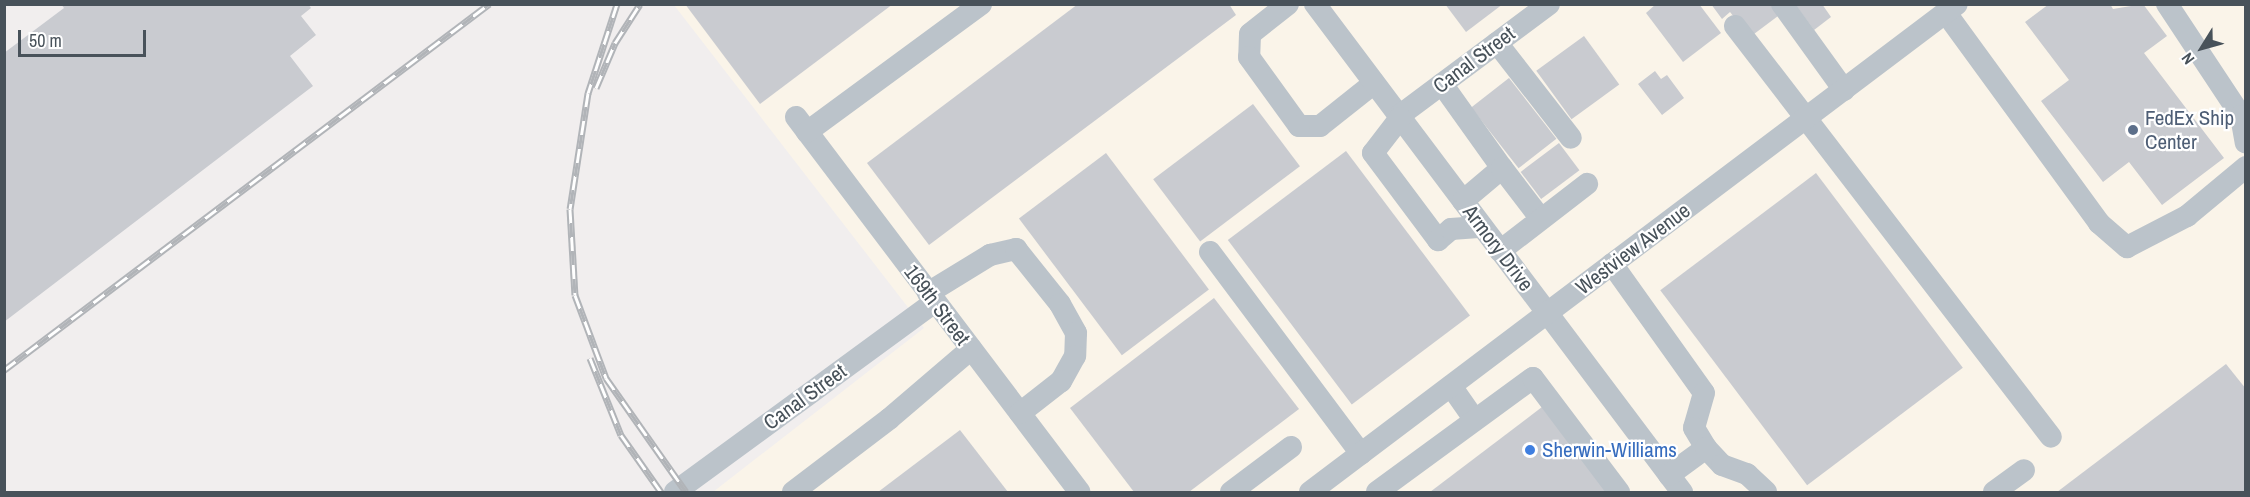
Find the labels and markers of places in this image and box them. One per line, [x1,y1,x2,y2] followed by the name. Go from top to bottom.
[2145,105,2234,155] place label: FedEx Ship Center
[2126,123,2140,137] marker: FedEx Ship Center
[1542,437,1677,463] place label: Sherwin-Williams
[1523,443,1537,457] marker: Sherwin-Williams

